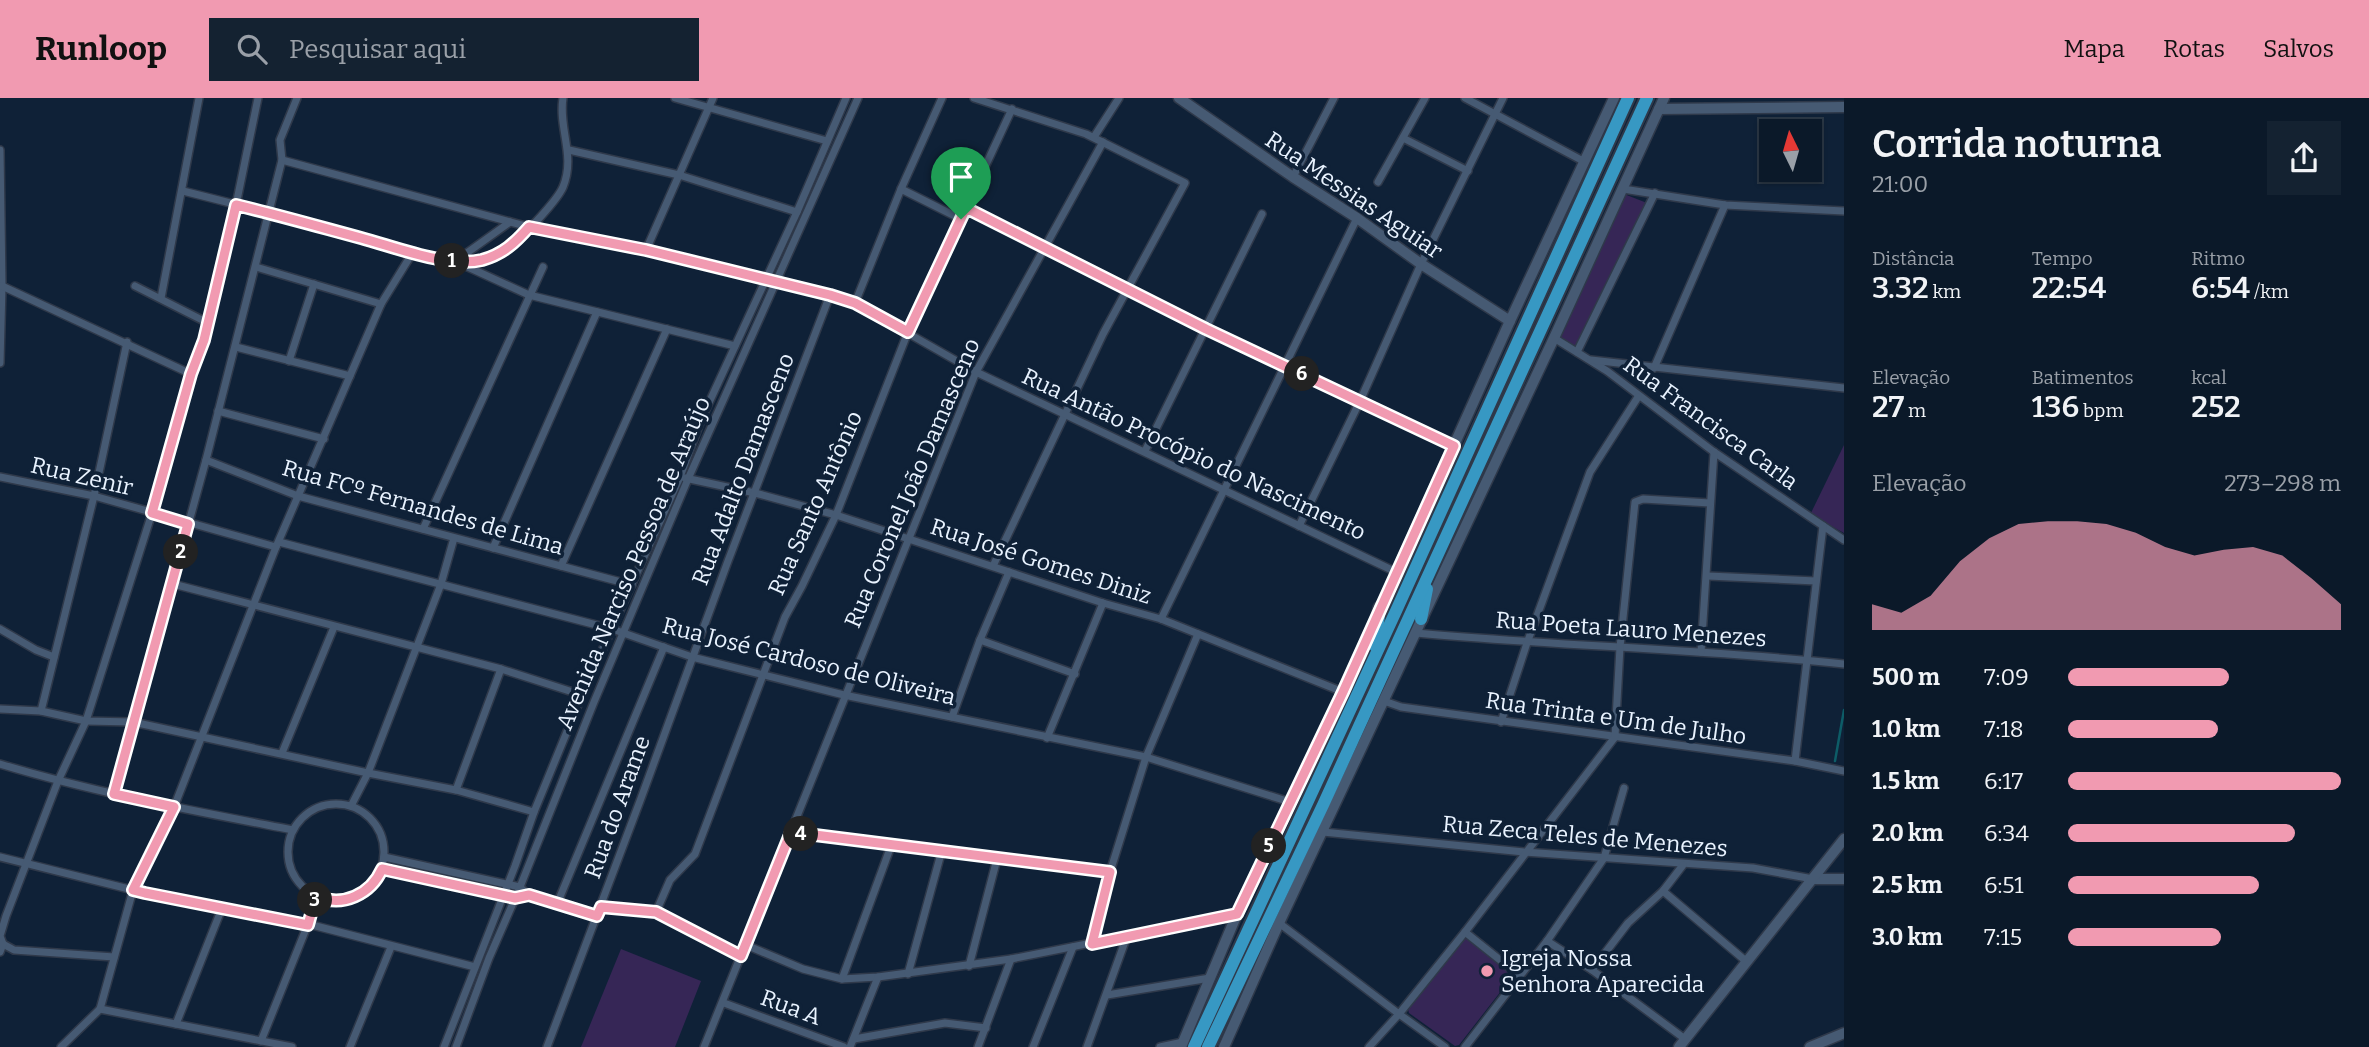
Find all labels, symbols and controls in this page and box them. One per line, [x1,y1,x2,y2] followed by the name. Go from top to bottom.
[209,18,699,81] search box
[35,29,167,69] text: Runloop
[233,30,271,68] icon: search
[289,34,466,65] text: Pesquisar aqui
[2063,35,2125,63] text: Mapa
[2163,35,2225,63] text: Rotas
[2263,35,2334,63] text: Salvos
[1759,119,1822,182] north arrow
[1759,119,1822,182] map controls
[1872,121,2161,167] text: Corrida noturna
[2267,121,2341,195] button: share
[1260,125,1448,265] street label: Rua Messias Aguiar
[931,147,991,219] pin
[942,158,980,196] icon: arrive
[1872,170,1928,198] text: 21:00
[434,244,470,278] pin: 1
[1872,247,1955,270] text: Distância
[2032,247,2093,270] text: Tempo
[2191,247,2245,270] text: Ritmo
[447,249,456,272] text: 1
[1872,270,1929,306] text: 3.32
[2032,270,2106,306] text: 22:54
[2191,270,2250,306] text: 6:54
[1929,280,1961,303] text: km
[2250,280,2289,303] text: /km
[838,334,986,632] street label: Rua Coronel João Damasceno
[686,349,800,589] street label: Rua Adalto Damasceno
[1618,350,1804,496] street label: Rua Francisca Carla
[1284,356,1320,392] pin: 6
[1018,362,1370,546] street label: Rua Antão Procópio do Nascimento
[1296,362,1307,385] text: 6
[1872,366,1950,389] text: Elevação
[2032,366,2134,389] text: Batimentos
[2191,366,2227,389] text: kcal
[1872,389,1904,425] text: 27
[2032,389,2079,425] text: 136
[2191,389,2241,425] text: 252
[550,392,716,734] street label: Avenida Narciso Pessoa de Araújo
[1904,399,1926,422] text: m
[2079,399,2124,422] text: bpm
[762,407,868,599] street label: Rua Santo Antônio
[28,451,136,501] street label: Rua Zenir
[279,453,567,561] street label: Rua FCº Fernandes de Lima
[1872,469,1967,497] text: Elevação
[2224,469,2341,497] text: 273–298 m
[927,512,1155,610] street label: Rua José Gomes Diniz
[164,534,198,570] pin: 2
[175,540,186,563] text: 2
[1494,606,1768,652] street label: Rua Poeta Lauro Menezes
[660,611,959,711] street label: Rua José Cardoso de Oliveira
[1872,663,1940,691] text: 500 m
[1984,663,2029,691] text: 7:09
[1484,686,1748,750] street label: Rua Trinta e Um de Julho
[1872,715,1941,743] text: 1.0 km
[1984,715,2024,743] text: 7:18
[578,732,656,882] street label: Rua do Arame
[1872,767,1939,795] text: 1.5 km
[1984,767,2023,795] text: 6:17
[1441,810,1729,862] street label: Rua Zeca Teles de Menezes
[784,816,818,852] pin: 4
[1872,819,1943,847] text: 2.0 km
[1984,819,2029,847] text: 6:34
[795,822,806,845] text: 4
[1252,828,1286,864] pin: 5
[1263,834,1274,857] text: 5
[1872,871,1942,899] text: 2.5 km
[1984,871,2024,899] text: 6:51
[298,882,332,918] pin: 3
[309,888,320,911] text: 3
[1872,923,1943,951] text: 3.0 km
[1984,923,2022,951] text: 7:15
[1501,944,1705,998] place label: Igreja Nossa Senhora Aparecida
[1479,963,1495,979] marker: Igreja Nossa Senhora Aparecida
[757,983,826,1031] street label: Rua A

